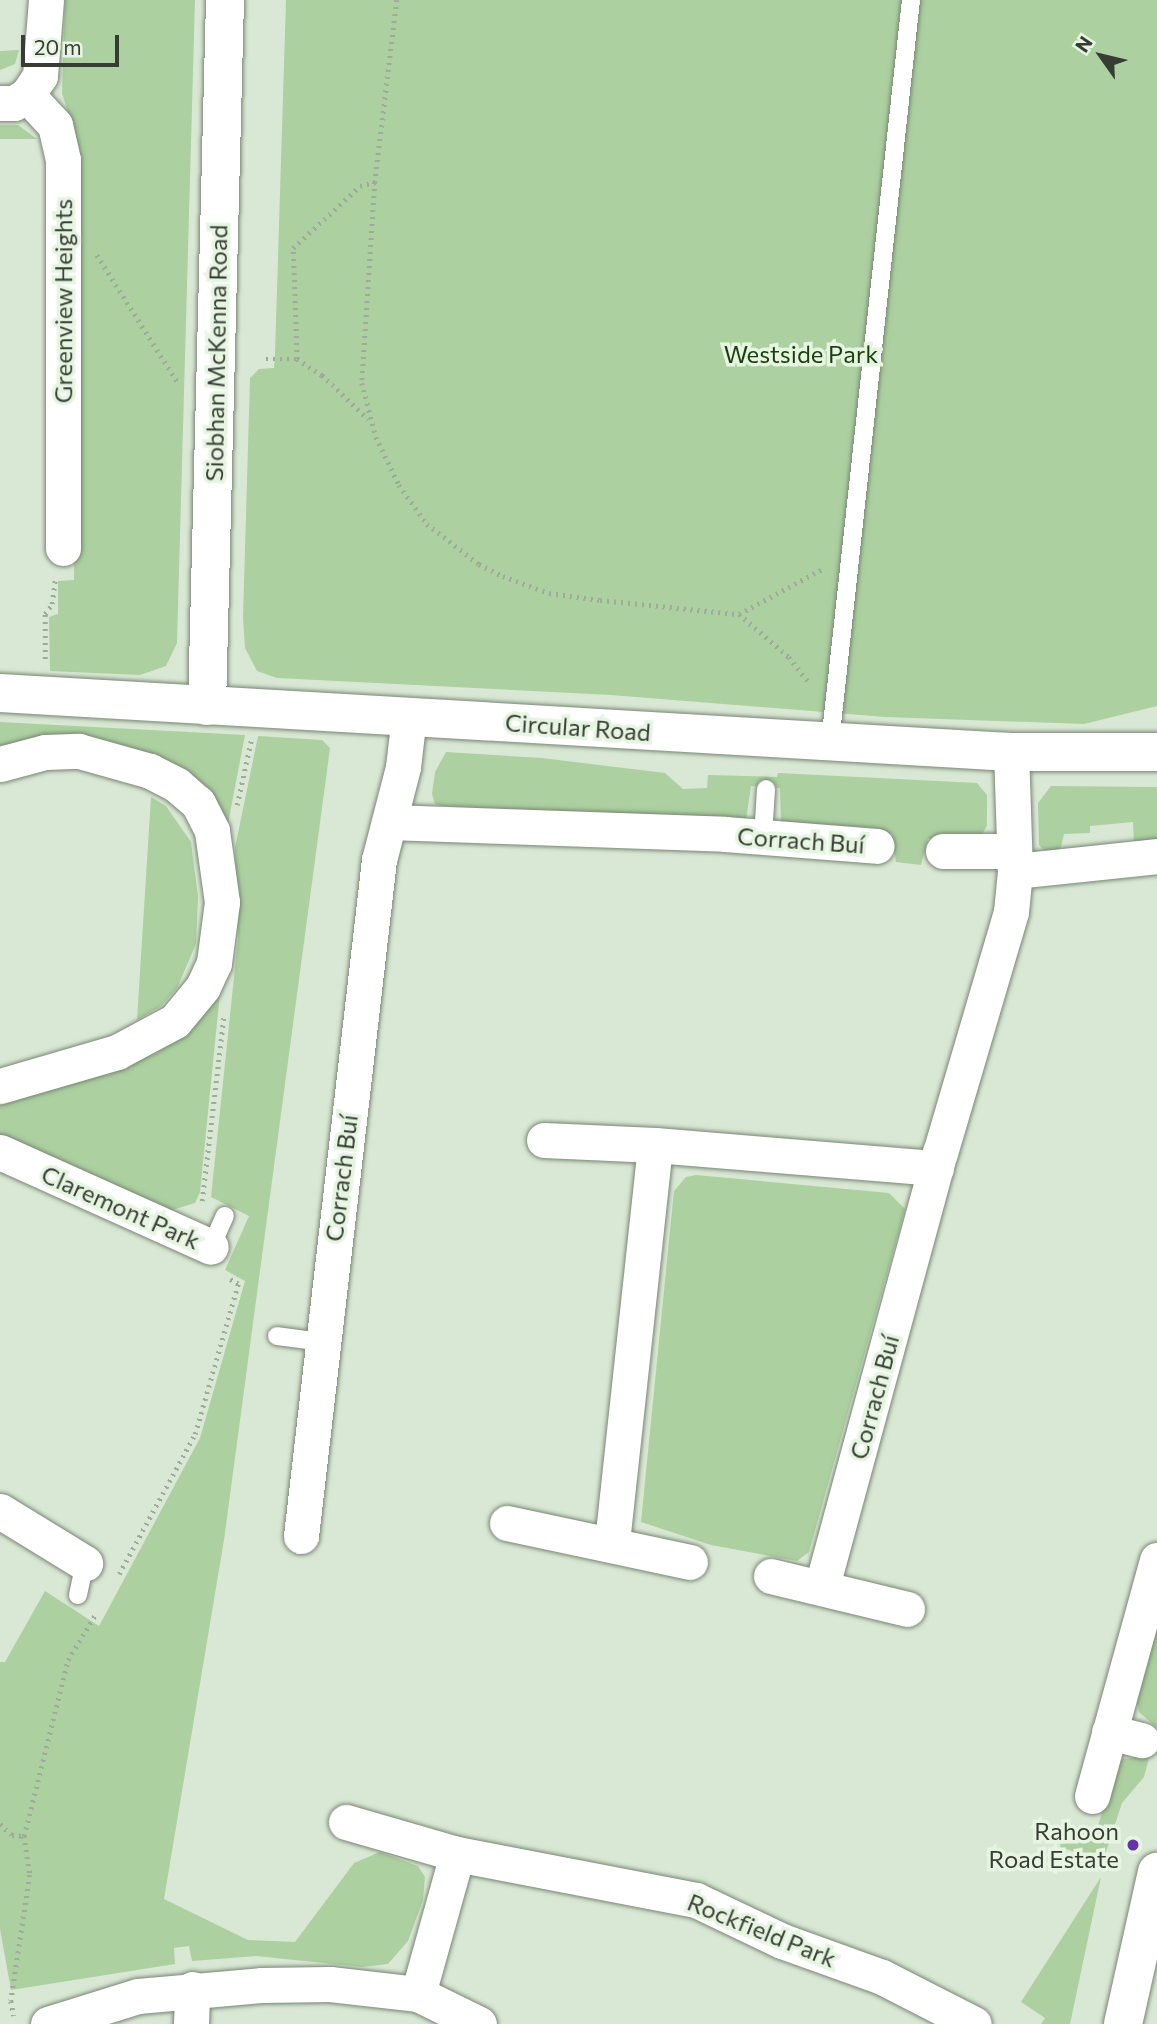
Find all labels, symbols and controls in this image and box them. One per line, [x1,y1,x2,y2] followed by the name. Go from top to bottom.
[24,21,122,65] scale bar
[1066,21,1136,91] north arrow
[1070,32,1097,56] text: N
[34,34,82,59] text: 20 m
[49,199,77,403] street label: Greenview Heights
[199,224,233,482] street label: Siobhan McKenna Road
[724,340,878,368] park label: Westside Park
[504,708,652,746] street label: Circular Road
[736,821,866,859] street label: Corrach Buí
[319,1113,363,1243] street label: Corrach Buí
[37,1159,205,1255] street label: Claremont Park
[844,1332,904,1462] street label: Corrach Buí
[989,1817,1119,1873] place label: Rahoon Road Estate
[1125,1837,1141,1853] marker: Rahoon Road Estate
[684,1887,840,1973] street label: Rockfield Park

